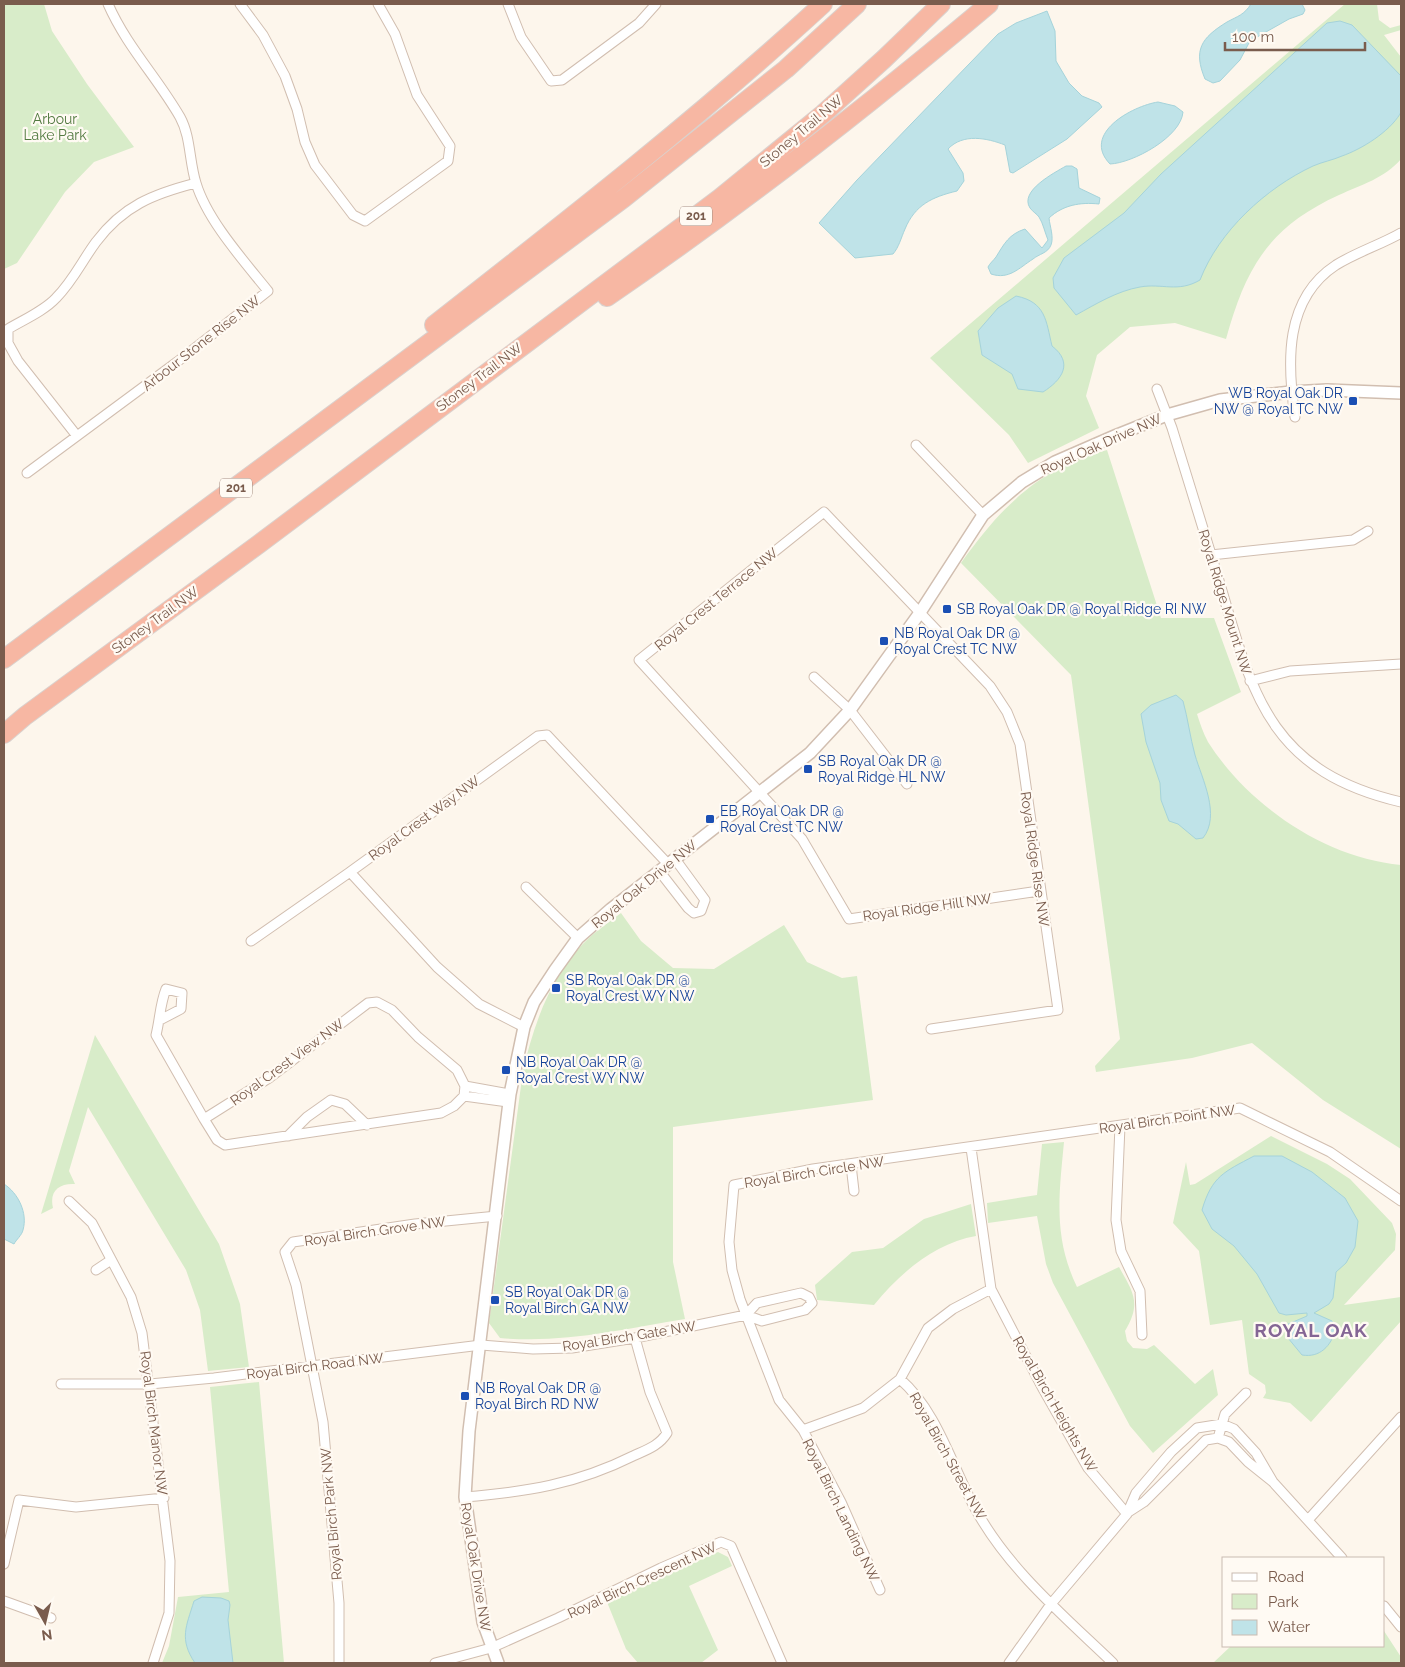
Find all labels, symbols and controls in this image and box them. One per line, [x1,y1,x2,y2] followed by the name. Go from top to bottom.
[1225,20,1365,52] scale bar
[1232,28,1274,46] text: 100 m
[756,92,846,170] street label: Stoney Trail NW
[23,111,87,143] park label: Arbour Lake Park
[680,207,712,226] road number: 201
[139,292,263,394] street label: Arbour Stone Rise NW
[433,339,525,414] street label: Stoney Trail NW
[1214,385,1343,417] place label: WB Royal Oak DR NW @ Royal TC NW
[1347,395,1359,407] marker: WB Royal Oak DR NW @ Royal TC NW
[1038,410,1164,478] street label: Royal Oak Drive NW
[220,478,252,498] road number: 201
[1195,528,1255,677] street label: Royal Ridge Mount NW
[651,544,781,654] street label: Royal Crest Terrace NW
[109,583,202,657] street label: Stoney Trail NW
[957,601,1207,617] place label: SB Royal Oak DR @ Royal Ridge RI NW
[941,603,953,615] marker: SB Royal Oak DR @ Royal Ridge RI NW
[894,625,1020,657] place label: NB Royal Oak DR @ Royal Crest TC NW
[878,635,890,647] marker: NB Royal Oak DR @ Royal Crest TC NW
[818,753,946,785] place label: SB Royal Oak DR @ Royal Ridge HL NW
[802,763,814,775] marker: SB Royal Oak DR @ Royal Ridge HL NW
[365,772,483,864] street label: Royal Crest Way NW
[1018,790,1052,928] street label: Royal Ridge Rise NW
[720,803,844,835] place label: EB Royal Oak DR @ Royal Crest TC NW
[704,813,716,825] marker: EB Royal Oak DR @ Royal Crest TC NW
[588,837,700,931] street label: Royal Oak Drive NW
[862,890,993,924] street label: Royal Ridge Hill NW
[566,972,695,1004] place label: SB Royal Oak DR @ Royal Crest WY NW
[550,982,562,994] marker: SB Royal Oak DR @ Royal Crest WY NW
[227,1015,347,1109] street label: Royal Crest View NW
[516,1054,645,1086] place label: NB Royal Oak DR @ Royal Crest WY NW
[500,1064,512,1076] marker: NB Royal Oak DR @ Royal Crest WY NW
[1098,1101,1236,1136] street label: Royal Birch Point NW
[743,1153,885,1191] street label: Royal Birch Circle NW
[303,1213,447,1249] street label: Royal Birch Grove NW
[505,1284,629,1316] place label: SB Royal Oak DR @ Royal Birch GA NW
[489,1294,501,1306] marker: SB Royal Oak DR @ Royal Birch GA NW
[561,1317,697,1354] street label: Royal Birch Gate NW
[1254,1319,1368,1341] district label: ROYAL OAK
[1010,1333,1101,1475] street label: Royal Birch Heights NW
[137,1350,171,1496] street label: Royal Birch Manor NW
[246,1350,385,1382] street label: Royal Birch Road NW
[475,1380,601,1412] place label: NB Royal Oak DR @ Royal Birch RD NW
[906,1389,990,1523] street label: Royal Birch Street NW
[459,1390,471,1402] marker: NB Royal Oak DR @ Royal Birch RD NW
[799,1436,883,1584] street label: Royal Birch Landing NW
[317,1447,345,1581] street label: Royal Birch Park NW
[458,1501,494,1633] street label: Royal Oak Drive NW
[565,1538,719,1622] street label: Royal Birch Crescent NW
[1222,1557,1385,1647] legend
[1268,1568,1304,1586] text: Road
[1268,1593,1299,1611] text: Park
[20,1597,70,1647] north arrow
[1268,1618,1311,1636] text: Water
[40,1626,53,1644] text: N

